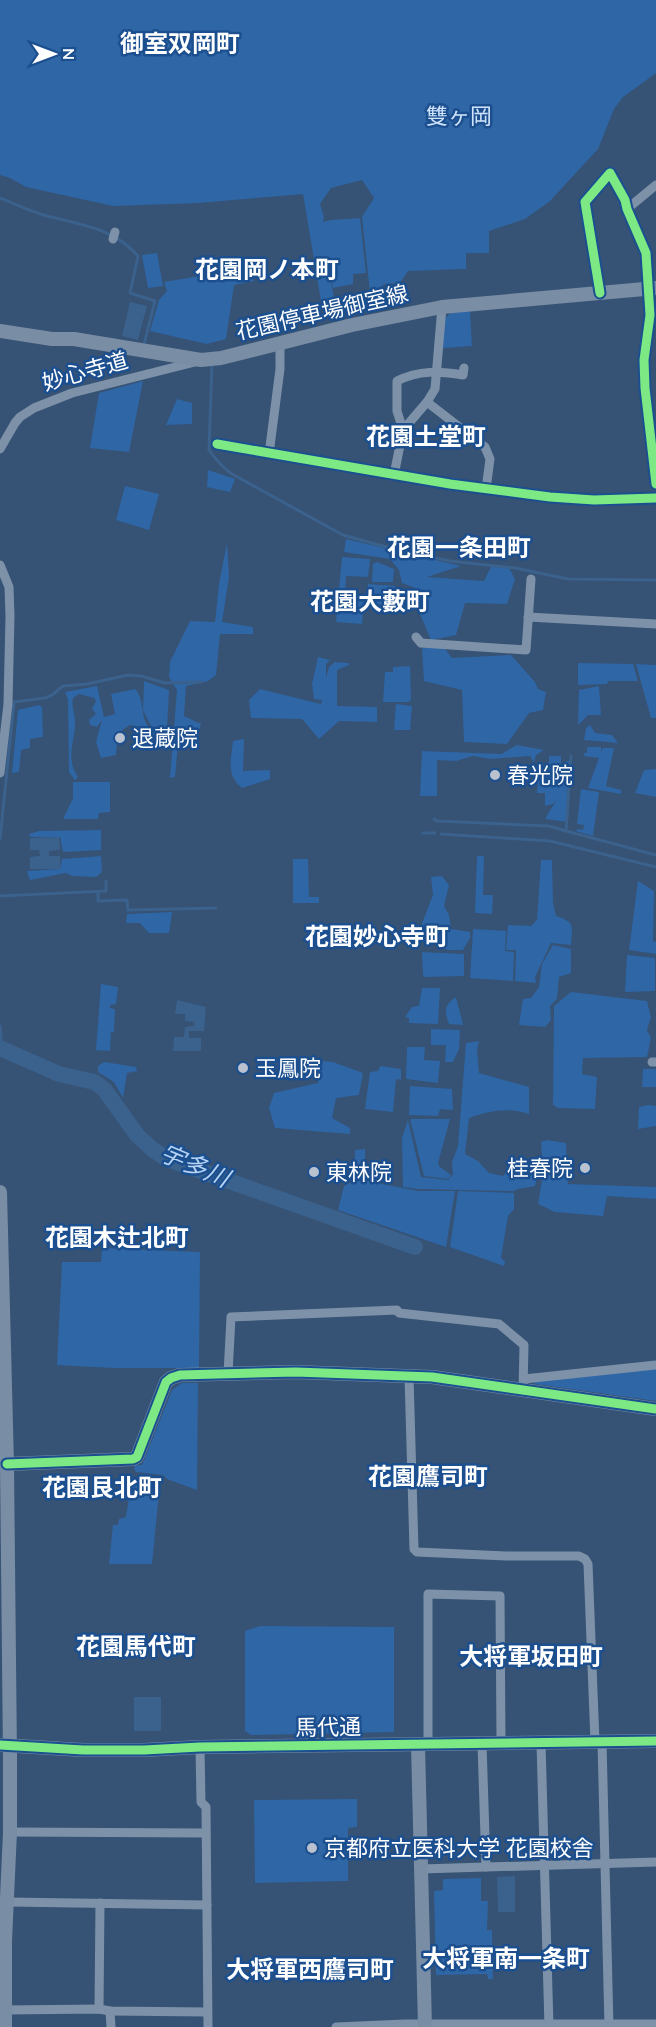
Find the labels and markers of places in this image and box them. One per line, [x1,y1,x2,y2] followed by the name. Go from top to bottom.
[132,724,198,752] place label: 退蔵院
[113,731,127,745] marker: 退蔵院
[507,761,573,789] place label: 春光院
[488,768,502,782] marker: 春光院
[255,1054,321,1082] place label: 玉鳳院
[236,1061,250,1075] marker: 玉鳳院
[507,1154,573,1182] place label: 桂春院
[326,1158,392,1186] place label: 東林院
[578,1161,592,1175] marker: 桂春院
[307,1165,321,1179] marker: 東林院
[324,1834,594,1862] place label: 京都府立医科大学 花園校舎
[305,1841,319,1855] marker: 京都府立医科大学 花園校舎

